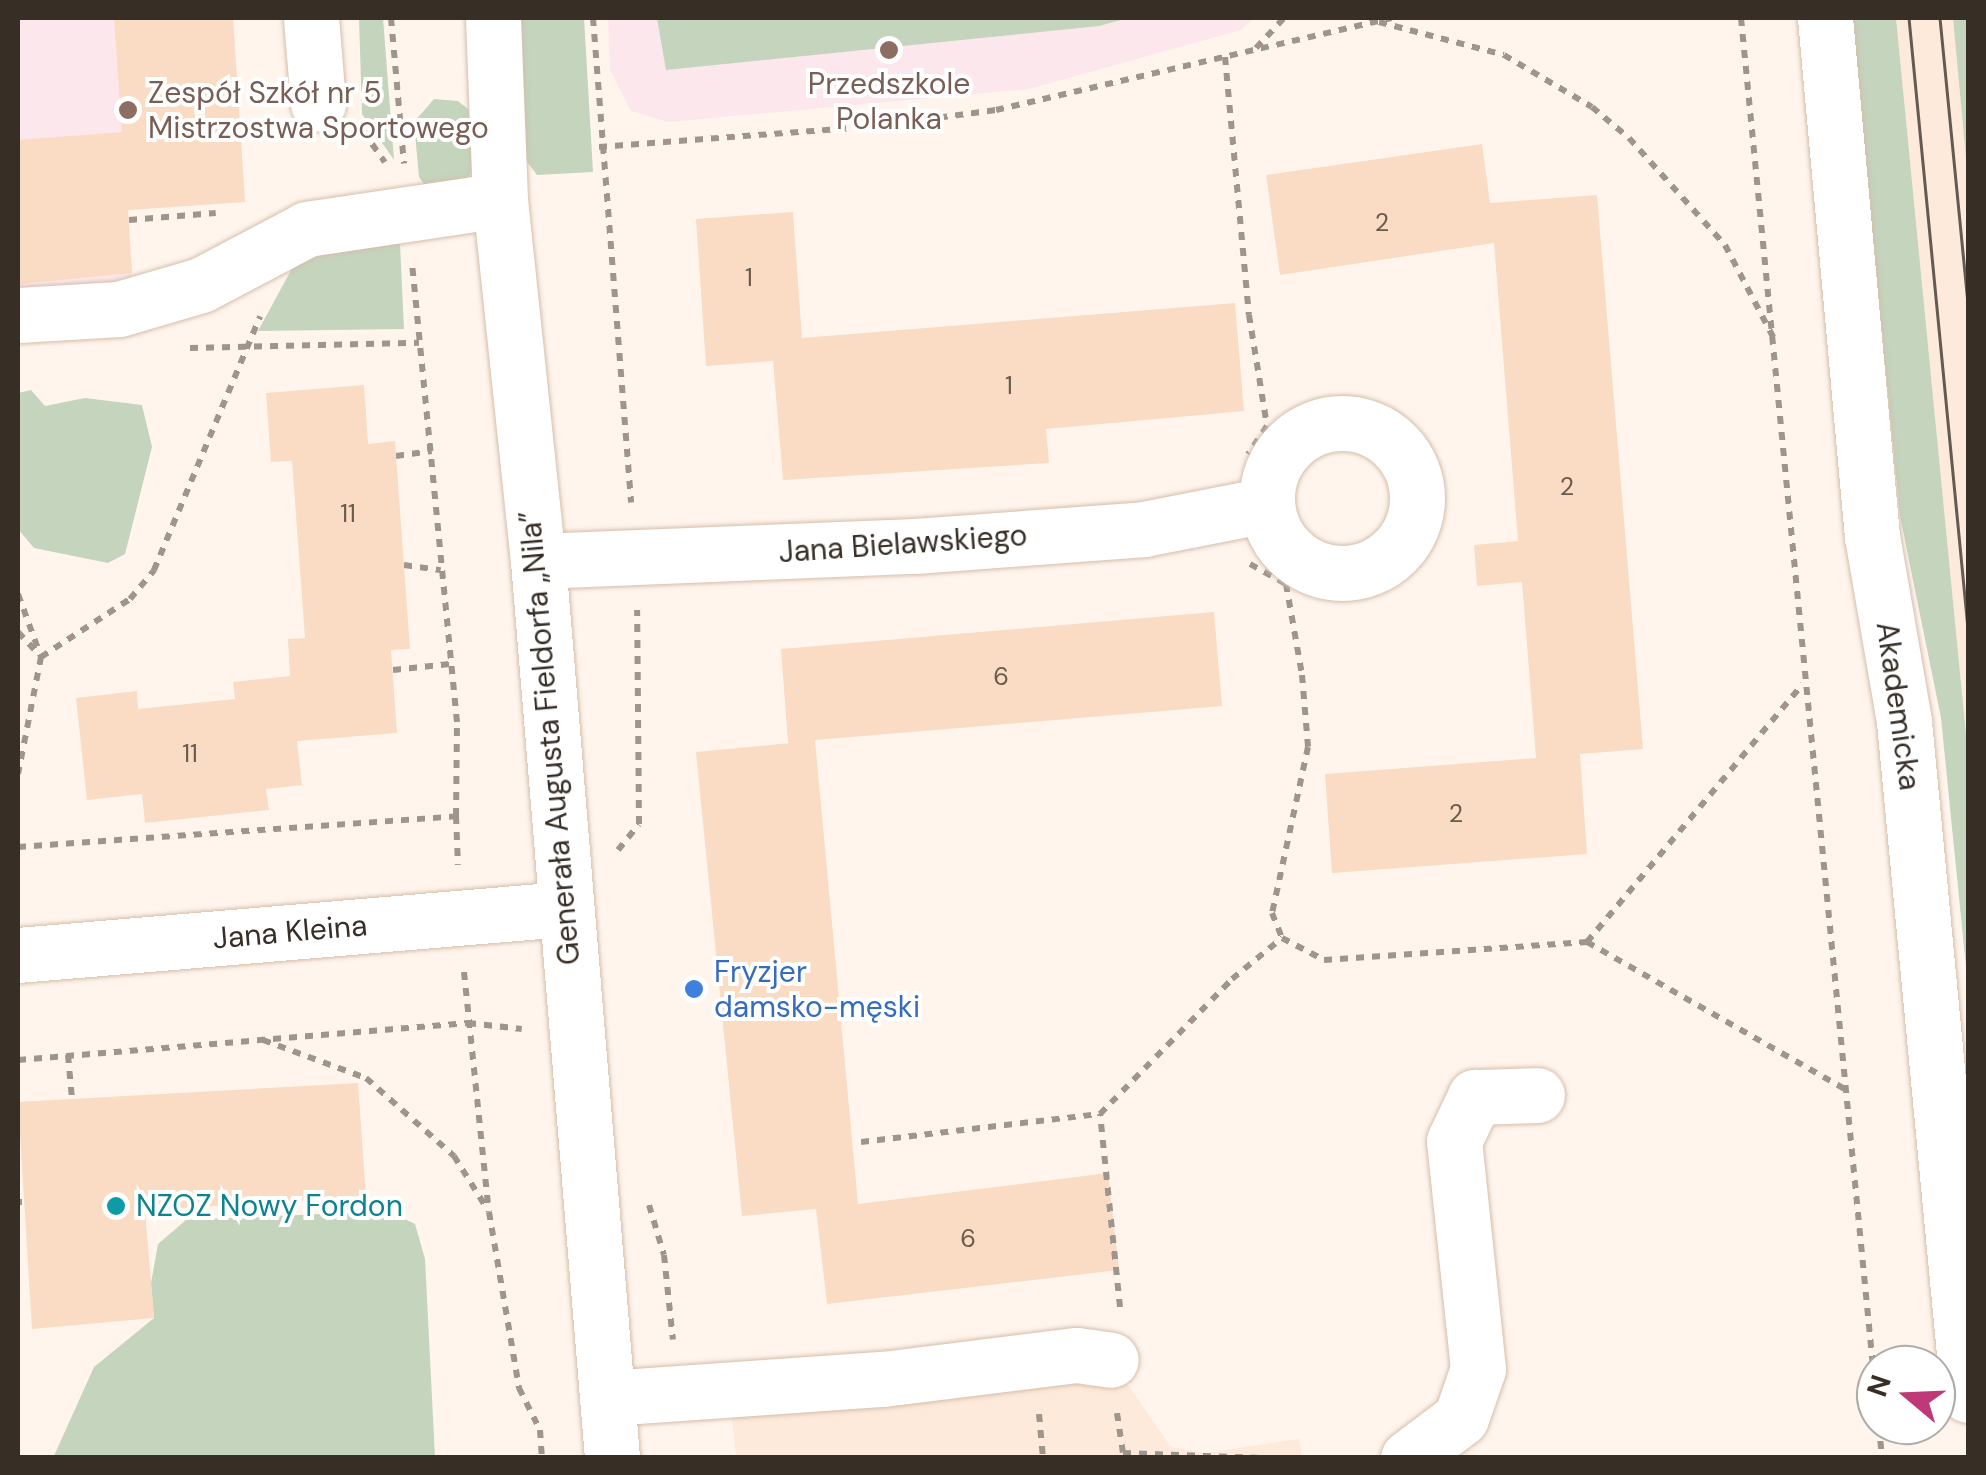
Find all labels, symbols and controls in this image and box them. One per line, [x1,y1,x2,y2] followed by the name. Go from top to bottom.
[878,39,900,61] marker: Przedszkole Polanka
[808,66,970,136] place label: Przedszkole Polanka
[148,75,489,146] place label: Zespół Szkół nr 5 Mistrzostwa Sportowego
[117,99,139,121] marker: Zespół Szkół nr 5 Mistrzostwa Sportowego
[1375,208,1389,238] house number: 2
[745,263,753,293] house number: 1
[1005,371,1013,401] house number: 1
[1560,472,1574,502] house number: 2
[340,499,356,529] house number: 11
[512,510,588,966] street label: Generała Augusta Fieldorfa „Nila”
[778,517,1028,571] street label: Jana Bielawskiego
[1868,620,1928,792] street label: Akademicka
[993,662,1009,692] house number: 6
[182,739,198,769] house number: 11
[1449,799,1463,829] house number: 2
[211,907,369,957] street label: Jana Kleina
[714,954,920,1024] place label: Fryzjer damsko-męski
[683,978,705,1000] marker: Fryzjer damsko-męski
[136,1188,403,1224] place label: NZOZ Nowy Fordon
[105,1195,127,1217] marker: NZOZ Nowy Fordon
[960,1224,976,1254] house number: 6
[1856,1345,1956,1445] north arrow
[1858,1370,1900,1401] text: N

